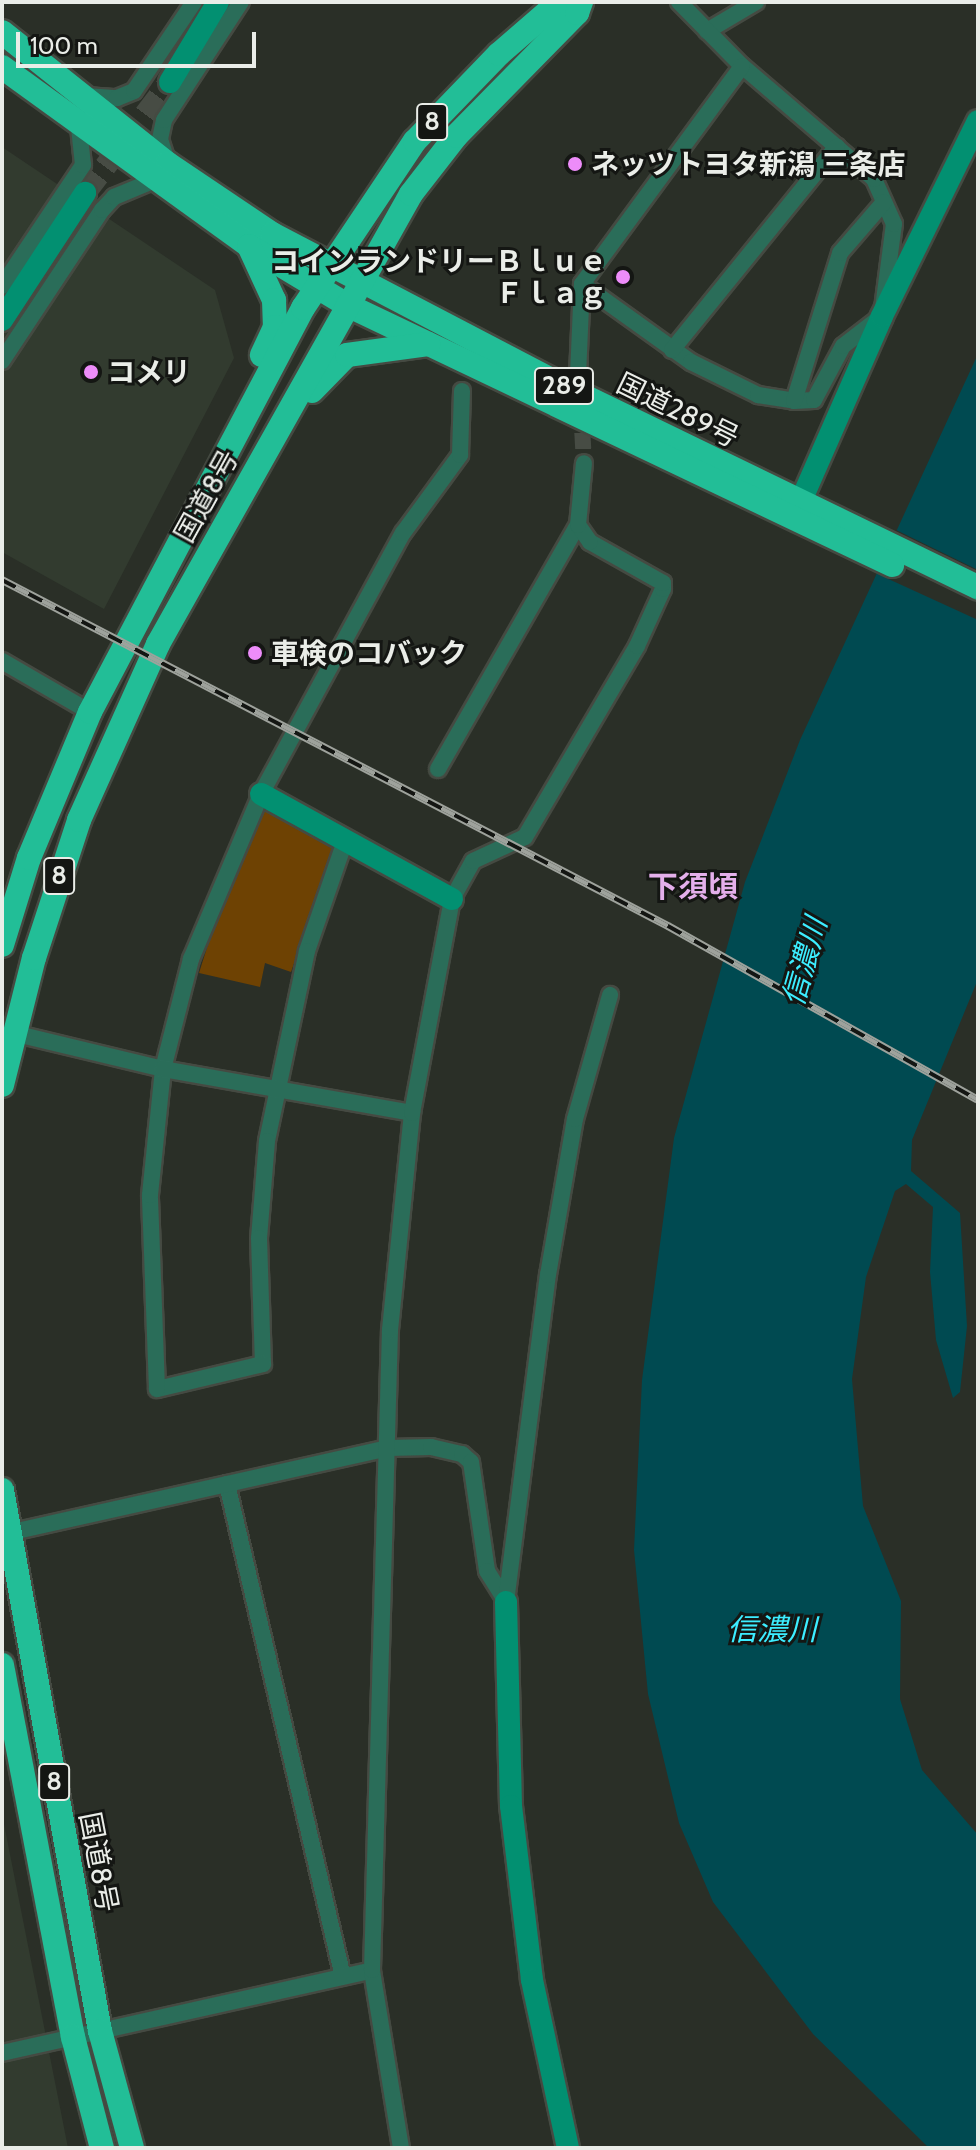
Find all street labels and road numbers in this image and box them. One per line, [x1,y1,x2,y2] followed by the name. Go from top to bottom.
[416,100,448,144] road number: 8
[532,364,596,408] road number: 289
[612,366,744,454] street label: 国道289号
[167,444,245,548] street label: 国道8号
[43,854,75,898] road number: 8
[38,1760,70,1804] road number: 8
[73,1809,125,1915] street label: 国道8号

